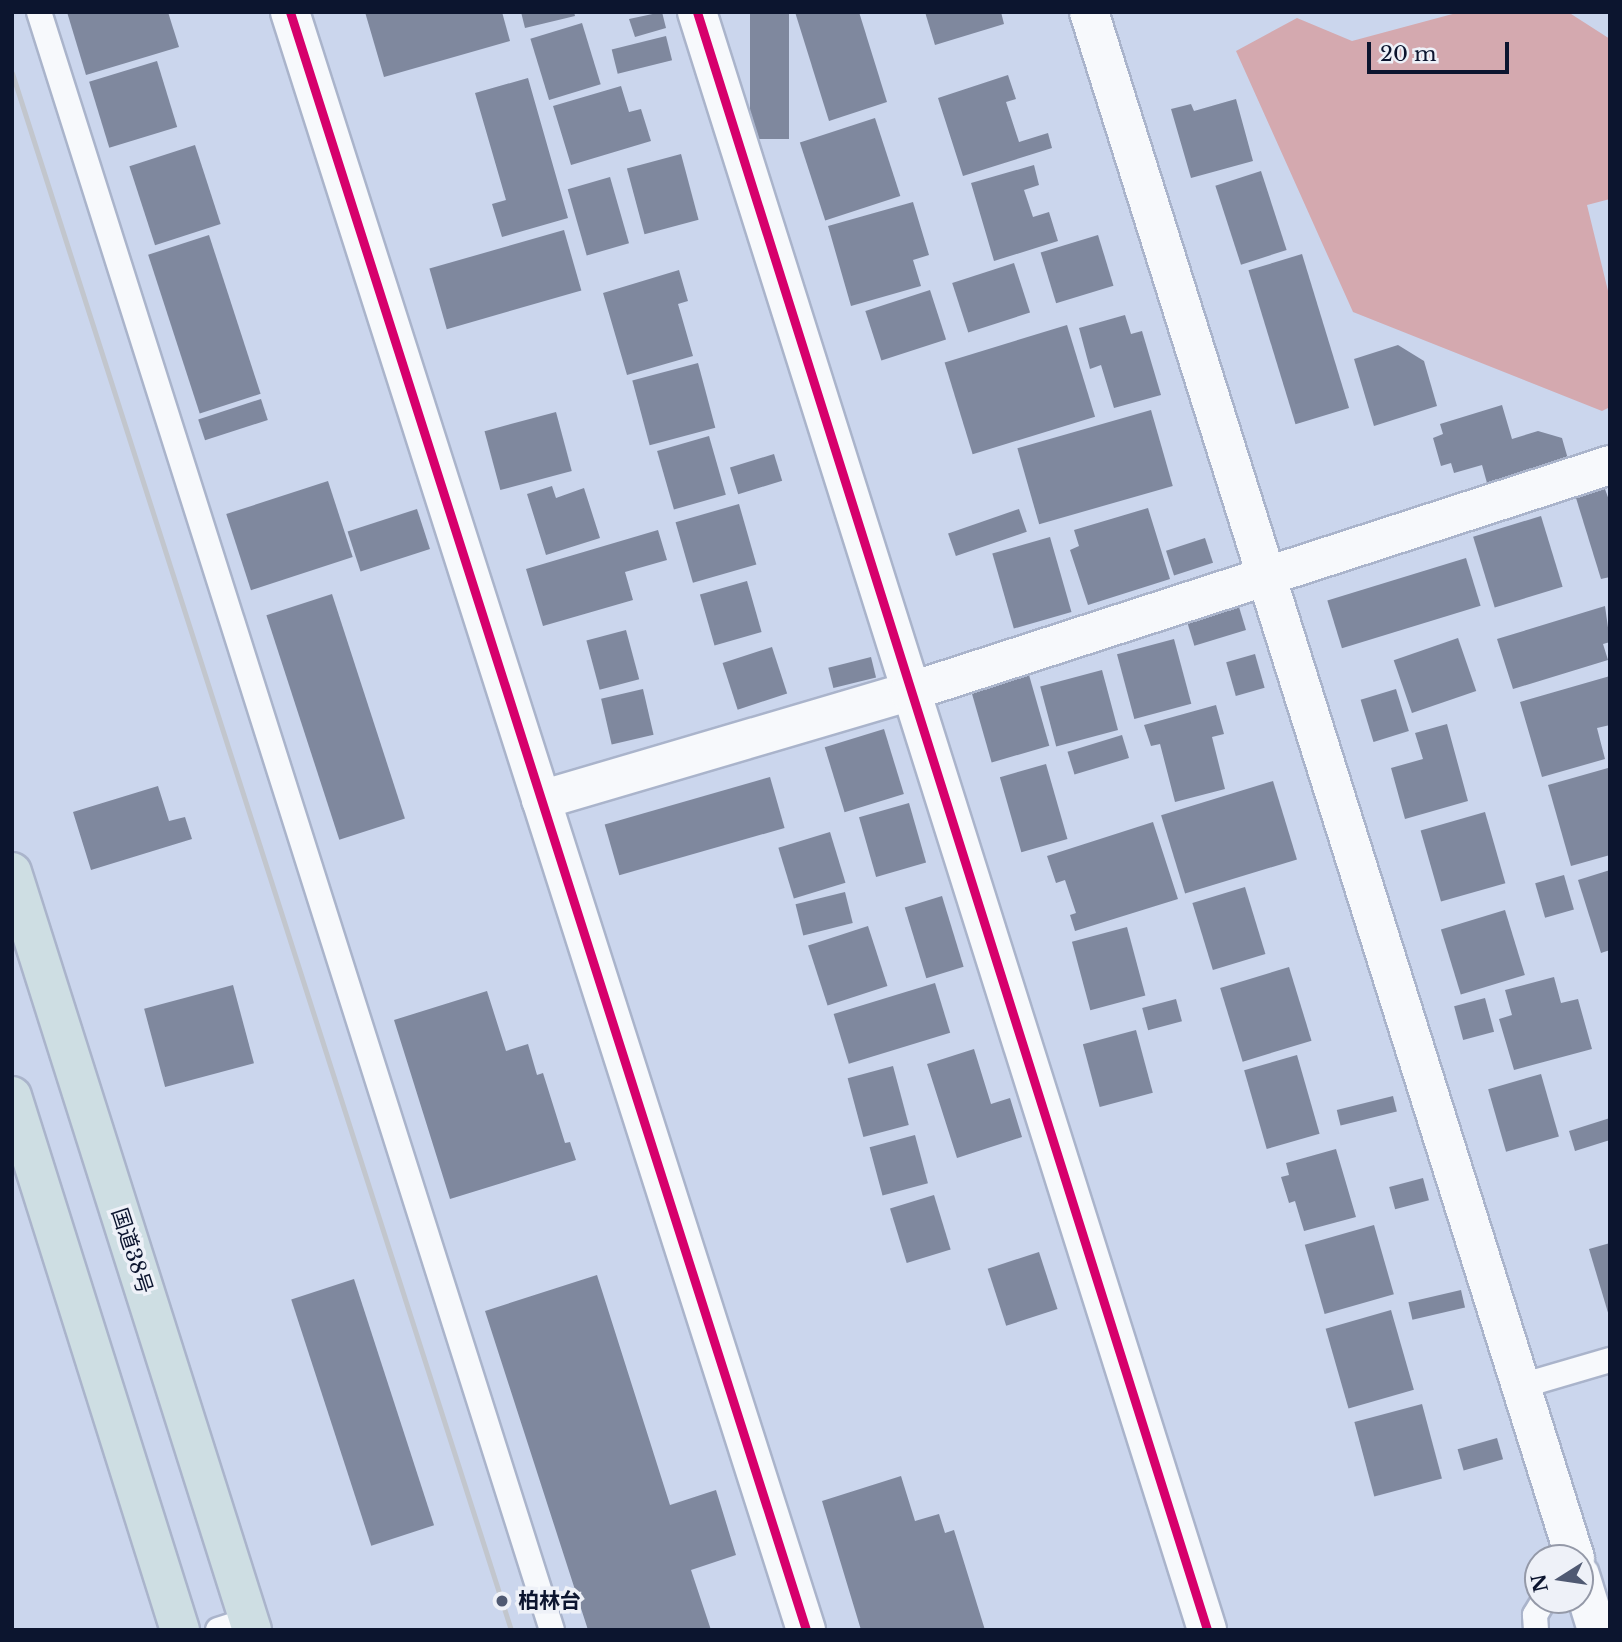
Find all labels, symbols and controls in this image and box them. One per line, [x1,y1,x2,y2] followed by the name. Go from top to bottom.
[1370,28,1512,72] scale bar
[1380,41,1437,67] text: 20 m
[106,1205,158,1297] street label: 国道38号
[1524,1544,1594,1614] north arrow
[1527,1572,1553,1594] text: N
[518,1588,581,1614] place label: 柏林台
[492,1591,512,1611] marker: 柏林台

